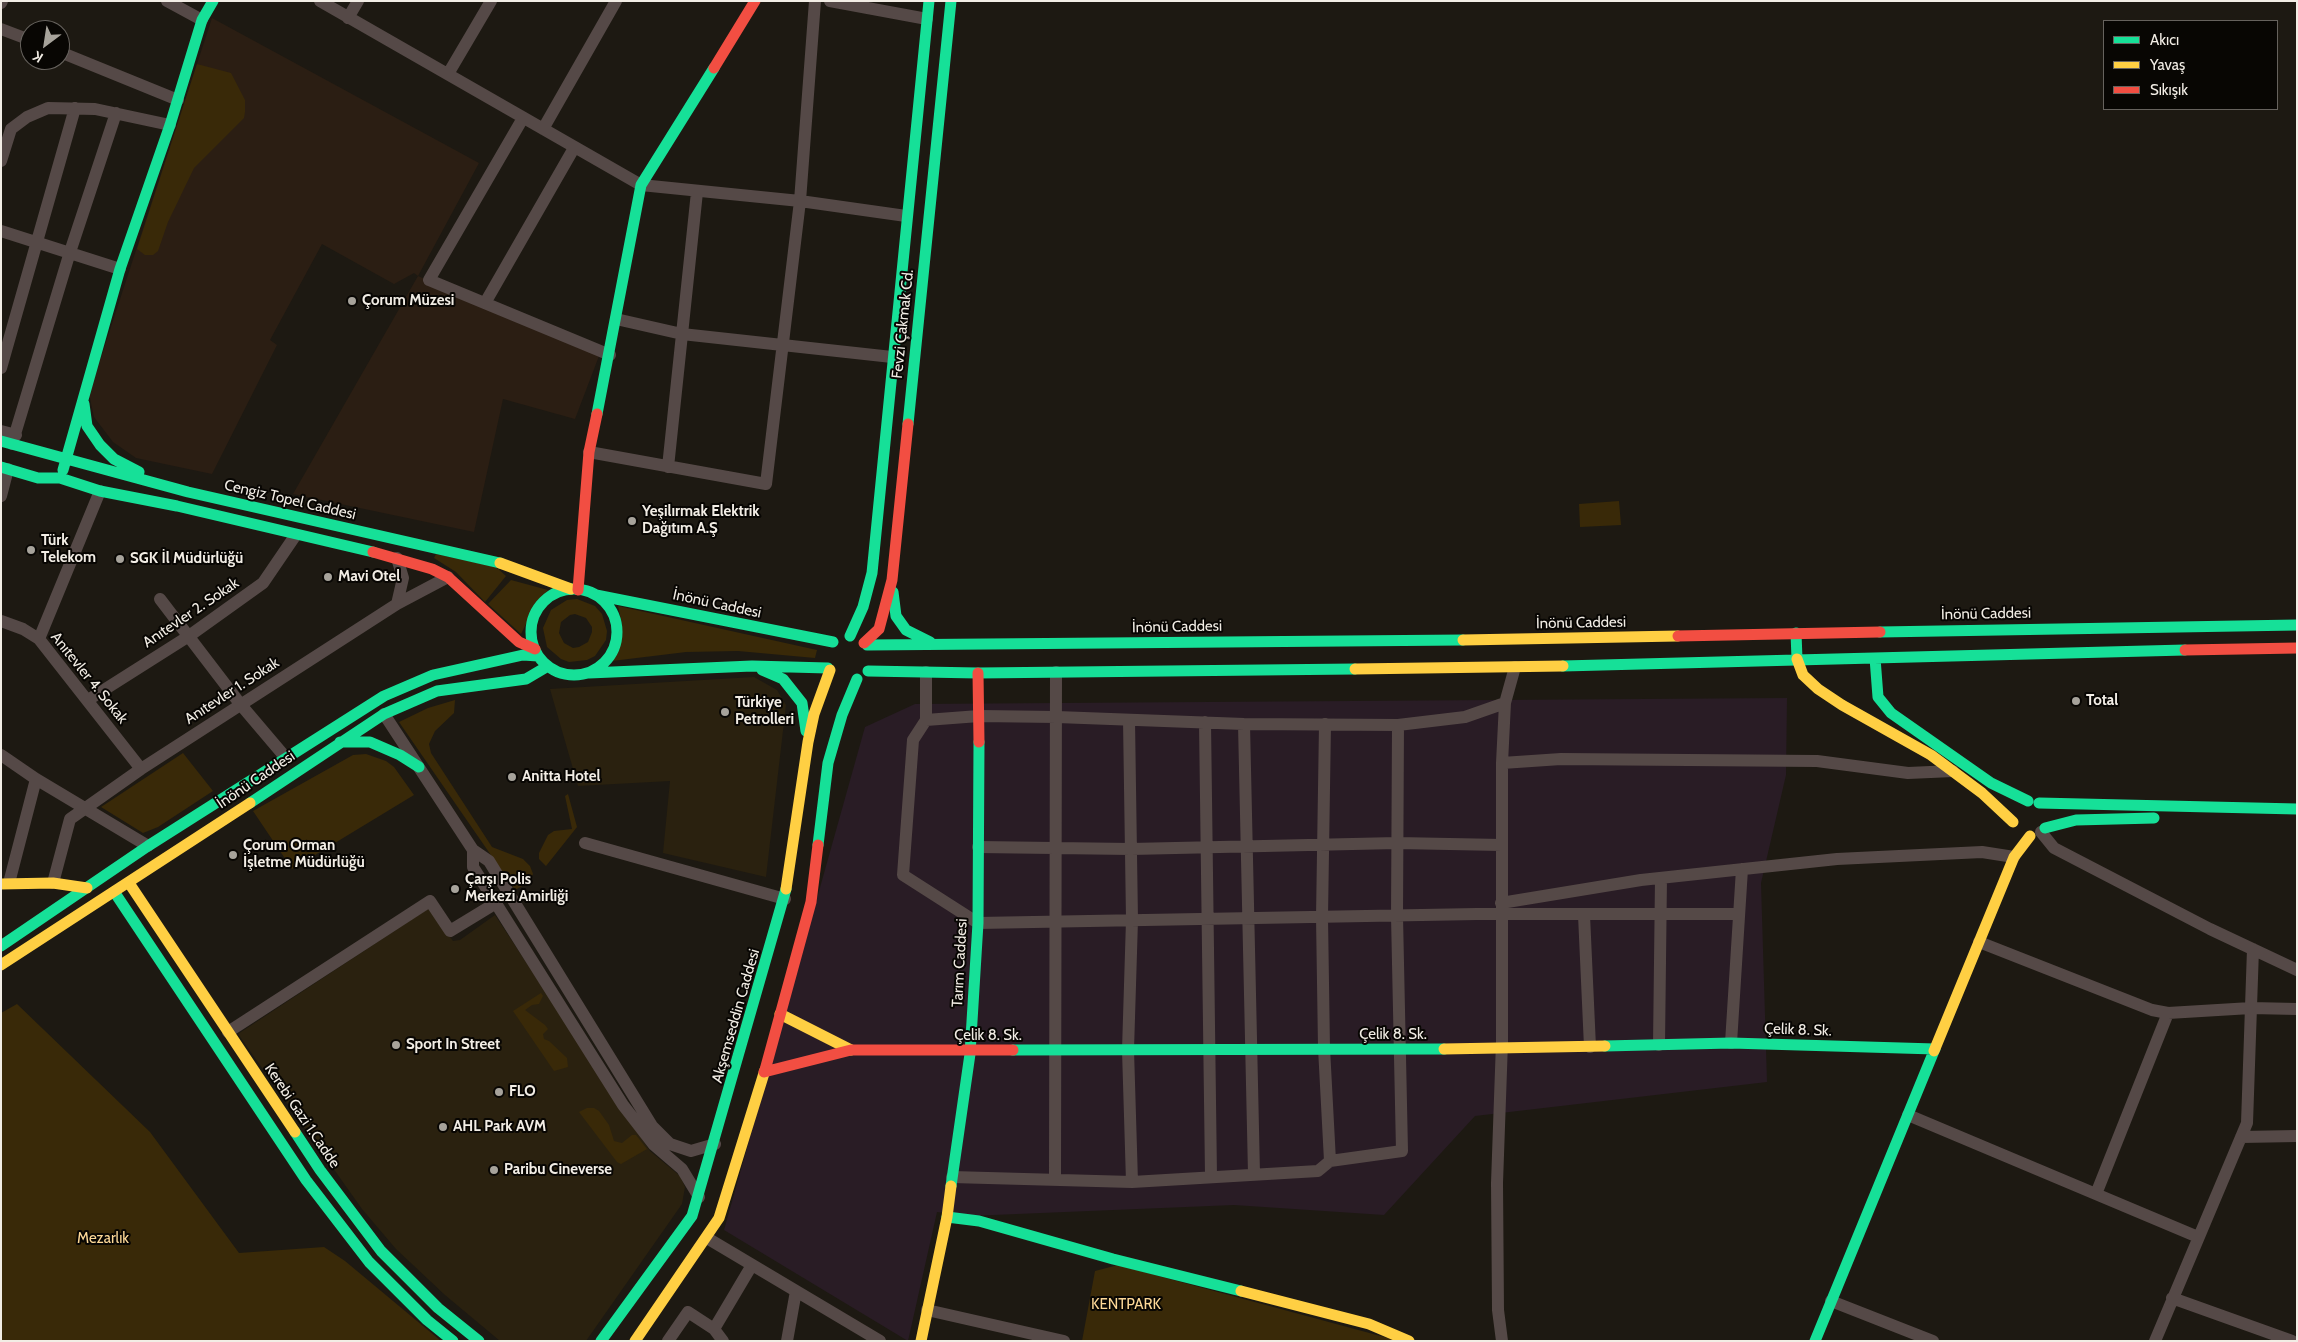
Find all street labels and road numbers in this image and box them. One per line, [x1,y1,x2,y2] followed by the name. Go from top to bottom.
[888,268,918,380] street label: Fevzi Çakmak Cd.
[222,476,358,524] street label: Cengiz Topel Caddesi
[140,574,242,652] street label: Anıtevler 2. Sokak
[671,586,763,622] street label: İnönü Caddesi
[1941,604,2031,624] street label: İnönü Caddesi
[1536,613,1626,633] street label: İnönü Caddesi
[1132,617,1222,637] street label: İnönü Caddesi
[47,629,131,727] street label: Anıtevler 4. Sokak
[181,654,283,728] street label: Anıtevler 1. Sokak
[214,747,298,813] street label: İnönü Caddesi
[949,918,971,1008] street label: Tarım Caddesi
[708,947,764,1085] street label: Akşemseddin Caddesi
[1764,1020,1832,1040] street label: Çelik 8. Sk.
[1359,1026,1427,1044] street label: Çelik 8. Sk.
[954,1027,1022,1045] street label: Çelik 8. Sk.
[260,1060,344,1172] street label: Kerebi Gazi 1.Cadde

